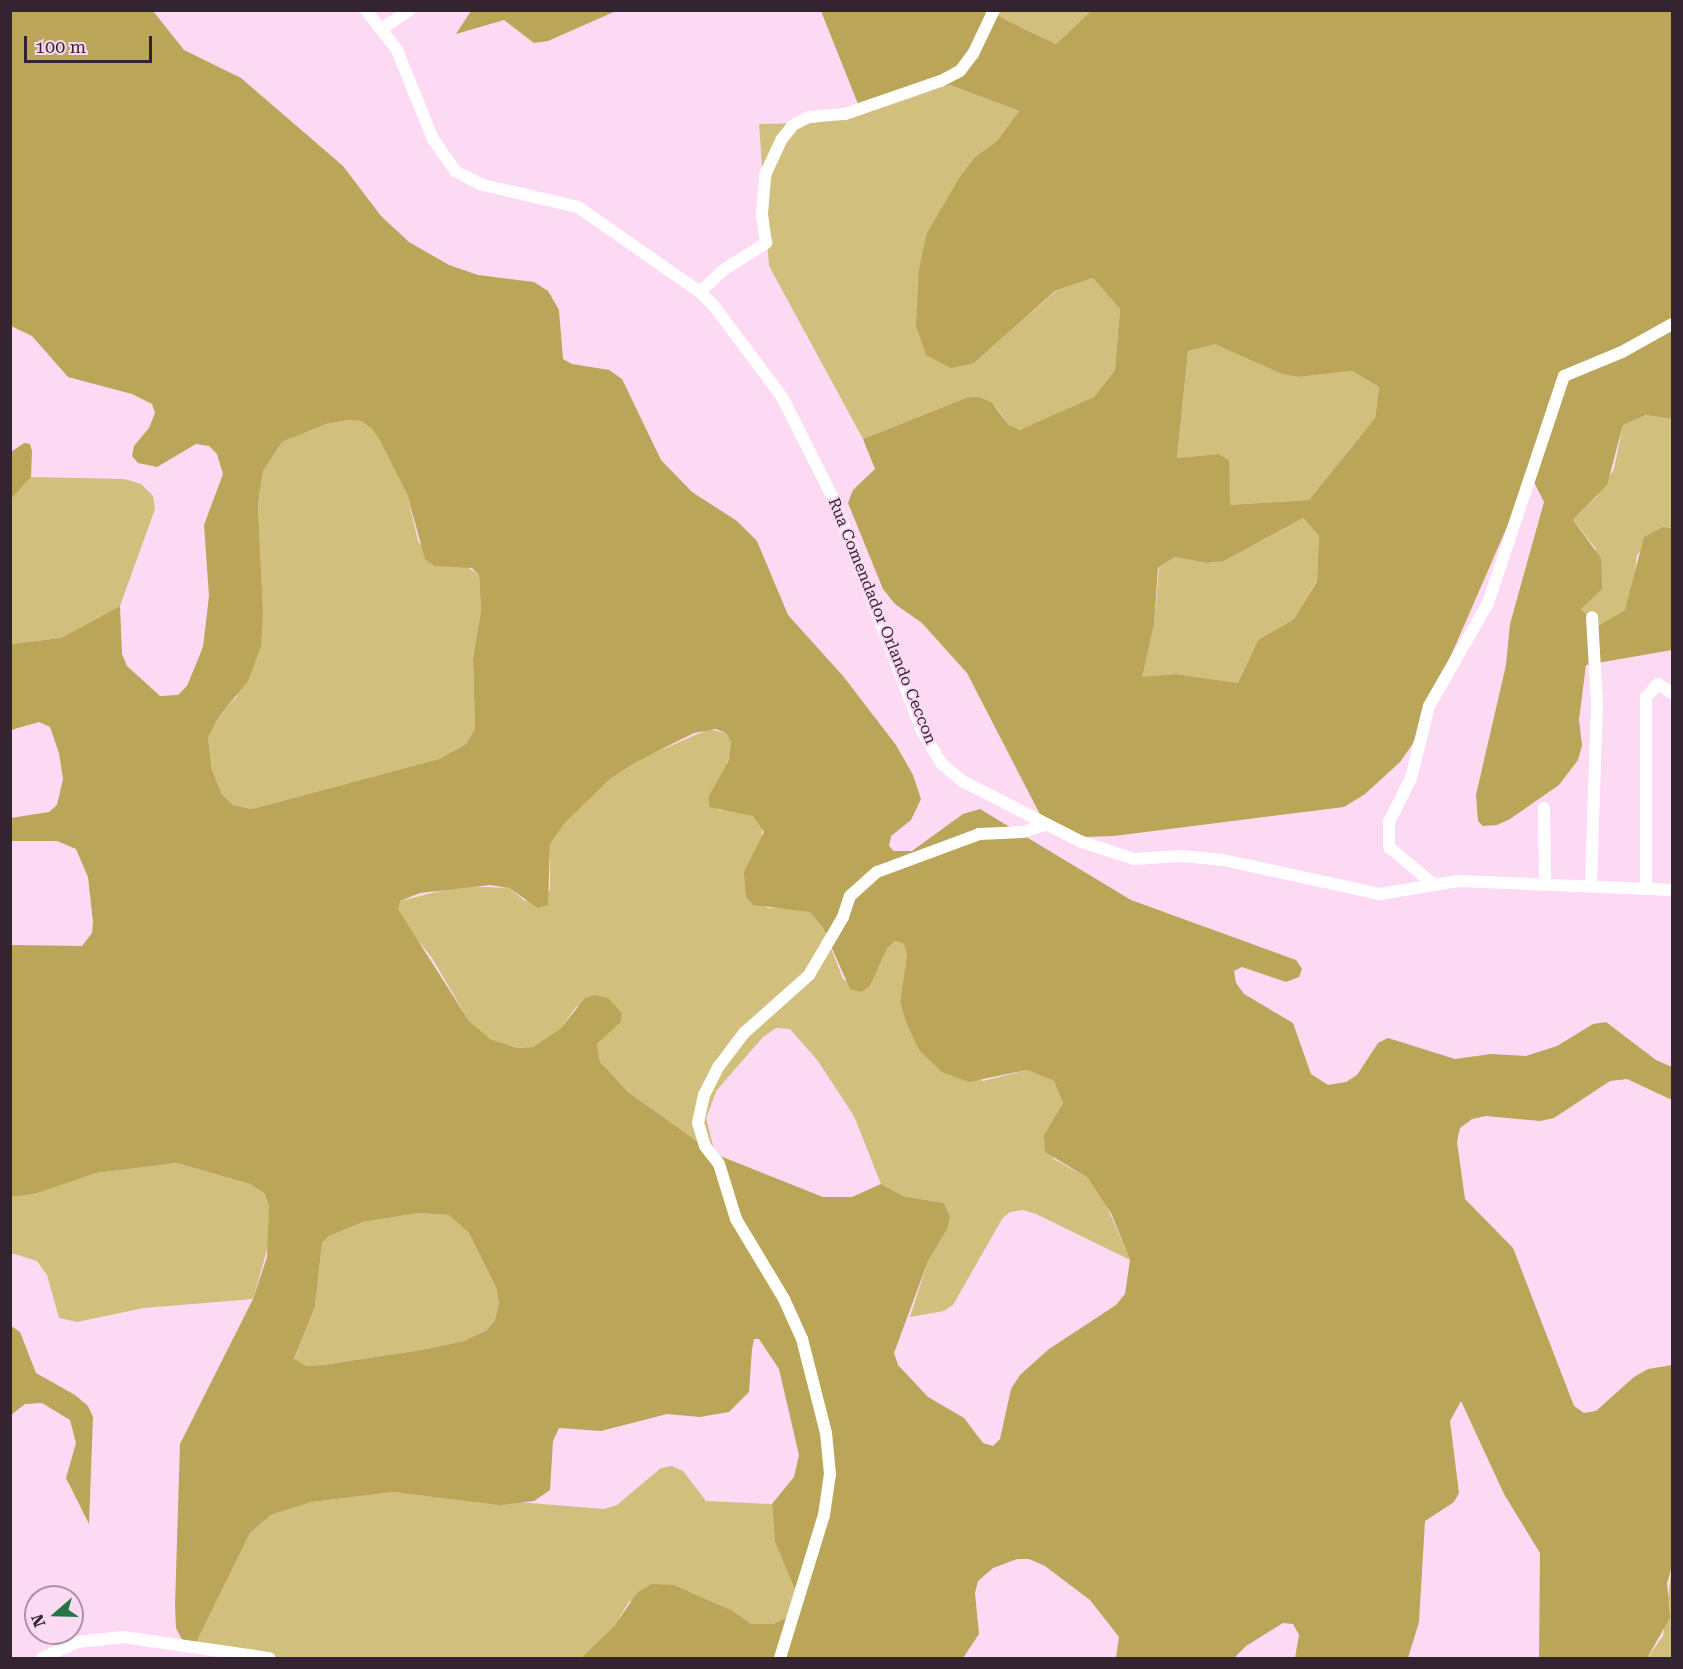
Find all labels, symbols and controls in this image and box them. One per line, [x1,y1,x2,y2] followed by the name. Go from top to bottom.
[27,24,154,62] scale bar
[35,36,86,57] text: 100 m
[824,495,940,747] street label: Rua Comendador Orlando Ceccon
[24,1585,84,1645] north arrow
[27,1612,50,1630] text: N

